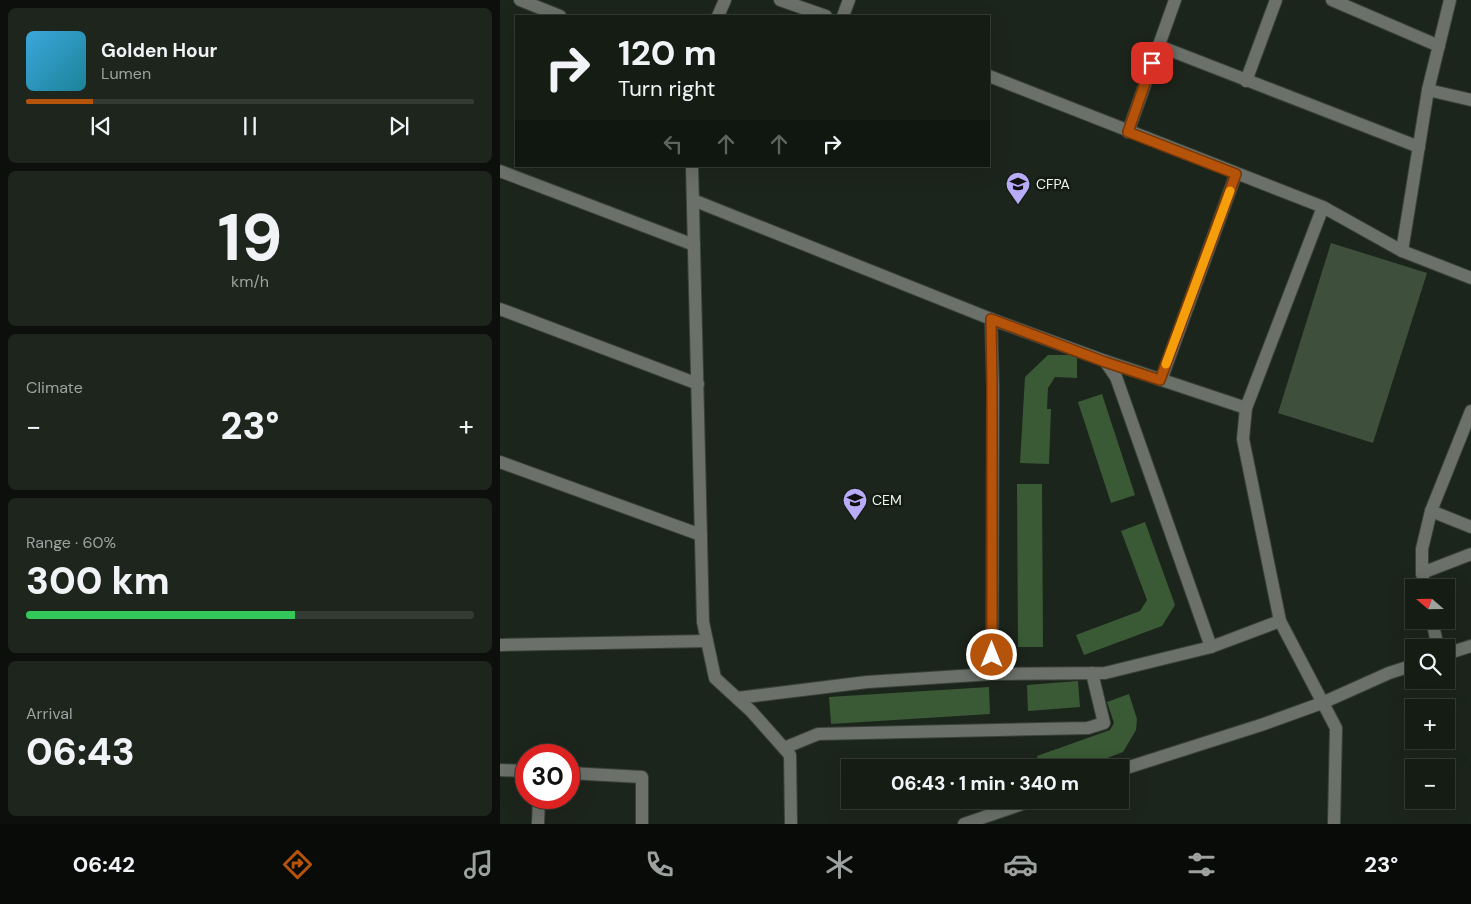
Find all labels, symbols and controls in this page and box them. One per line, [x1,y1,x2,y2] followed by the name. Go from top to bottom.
[618,30,717,76] text: 120 m
[535,35,600,100] icon: right
[101,38,217,63] text: Golden Hour
[1131,42,1173,84] pin
[1138,49,1166,77] icon: arrive
[101,63,151,84] text: Lumen
[618,74,715,103] text: Turn right
[87,112,115,140] icon: previous
[236,112,264,140] icon: pause
[385,112,413,140] icon: next
[659,130,687,158] icon: left
[712,130,740,158] icon: ahead
[765,130,793,158] icon: ahead
[818,130,846,158] icon: right
[1005,171,1031,205] school or university icon: CFPA
[1036,175,1070,193] place label: CFPA
[218,196,282,280] text: 19
[231,271,269,292] text: km/h
[26,377,83,398] text: Climate
[221,401,279,451] text: 23°
[26,408,41,445] text: −
[459,408,474,445] text: +
[842,487,868,521] school or university icon: CEM
[872,491,902,509] place label: CEM
[26,532,116,553] text: Range · 60%
[26,556,170,606] text: 300 km
[1405,579,1455,629] north arrow
[1405,579,1455,809] map controls
[965,628,1017,680] position arrow
[1405,639,1455,689] button: search
[1405,699,1455,749] button: +
[26,703,73,724] text: Arrival
[26,727,135,777] text: 06:43
[515,744,580,809] speed limit sign: 30
[1405,759,1455,809] button: −
[891,771,1079,796] text: 06:43 · 1 min · 340 m
[280,847,315,882] icon: directions
[461,847,496,882] icon: music
[642,847,677,882] icon: phone
[822,847,857,882] icon: climate
[1003,847,1038,882] icon: car
[1184,847,1219,882] icon: filters
[73,850,135,879] text: 06:42
[1364,850,1398,879] text: 23°

